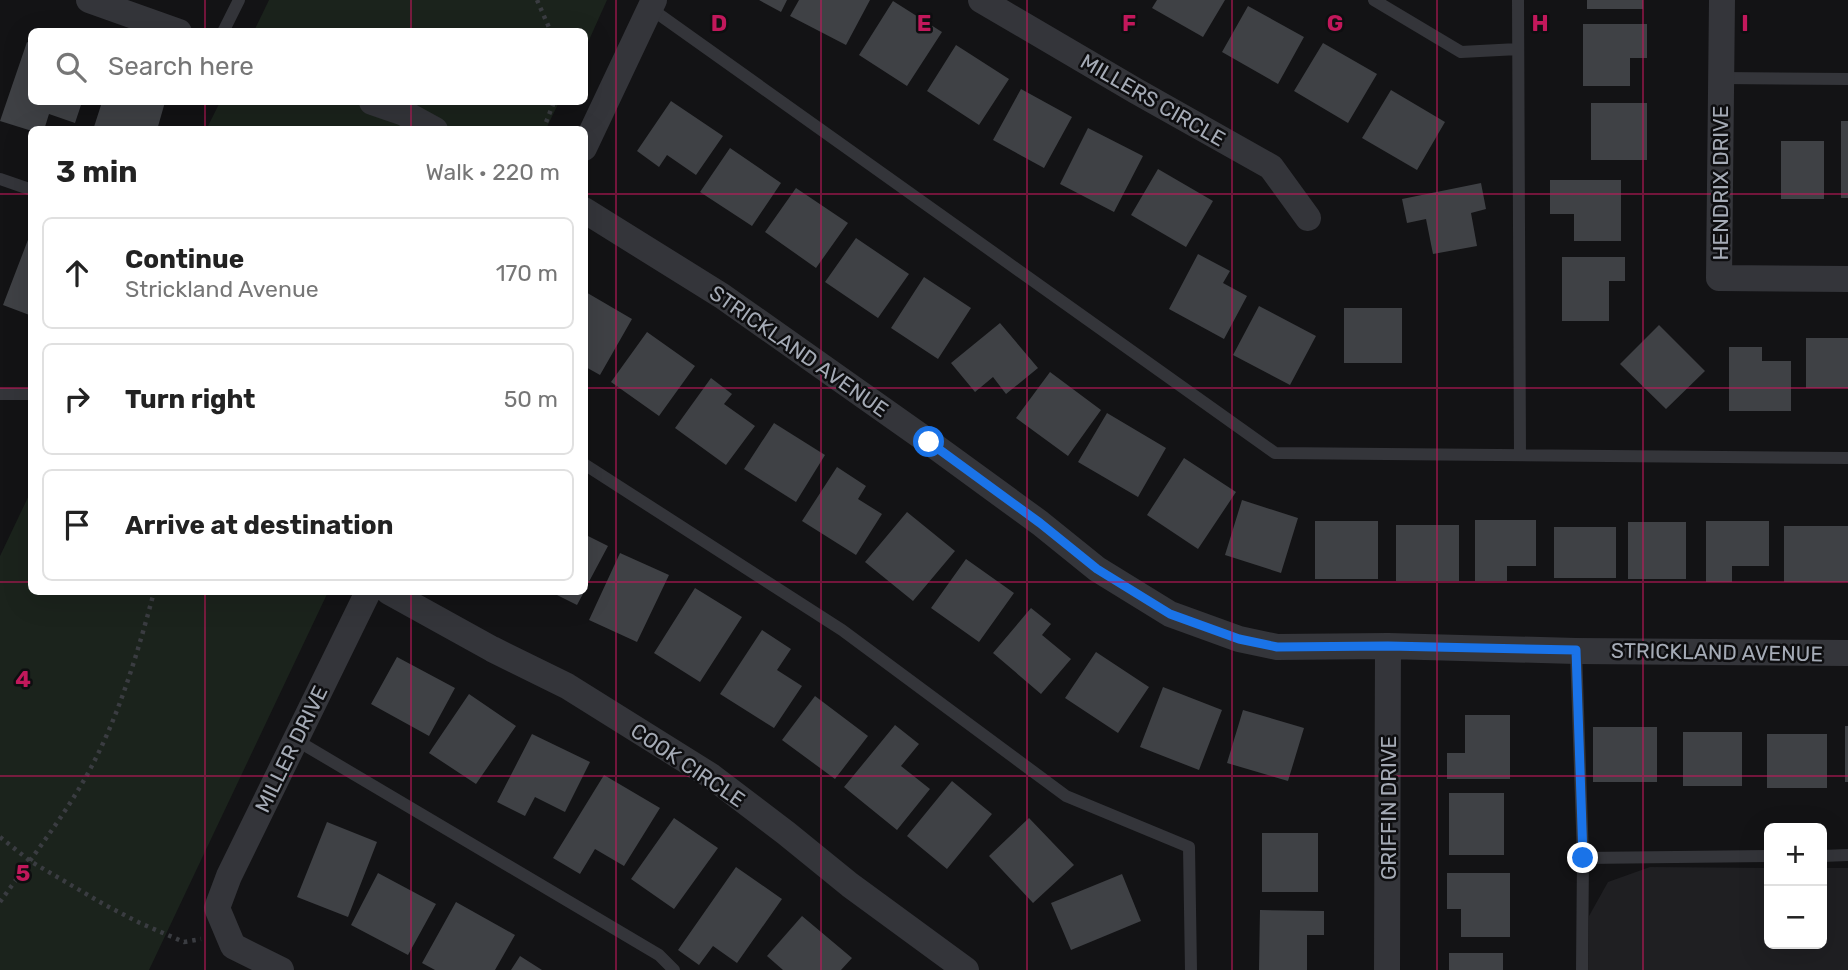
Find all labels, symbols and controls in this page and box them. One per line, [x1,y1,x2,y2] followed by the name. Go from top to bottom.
[711,9,727,37] text: D
[917,9,931,37] text: E
[1122,9,1136,37] text: F
[1327,9,1343,37] text: G
[1531,9,1549,37] text: H
[1741,9,1749,37] text: I
[28,28,588,105] search box
[52,48,90,86] icon: search
[1076,48,1230,152] street label: MILLERS CIRCLE
[108,51,254,82] text: Search here
[1708,105,1733,261] street label: HENDRIX DRIVE
[56,154,138,190] text: 3 min
[426,158,560,186] text: Walk · 220 m
[125,244,244,275] text: Continue
[58,254,96,292] icon: ahead
[496,259,558,287] text: 170 m
[125,275,319,303] text: Strickland Avenue
[705,280,893,422] street label: STRICKLAND AVENUE
[58,380,96,418] icon: right
[125,384,255,415] text: Turn right
[504,385,558,413] text: 50 m
[913,426,944,457] route start
[58,506,96,544] icon: arrive
[125,510,393,541] text: Arrive at destination
[1611,638,1823,666] street label: STRICKLAND AVENUE
[15,665,31,693] text: 4
[249,681,333,817] street label: MILLER DRIVE
[626,718,750,812] street label: COOK CIRCLE
[1376,736,1401,880] street label: GRIFFIN DRIVE
[1764,823,1827,949] map controls
[1764,823,1827,886] button: +
[1567,842,1598,873] route end
[16,859,31,887] text: 5
[1764,886,1827,949] button: −

